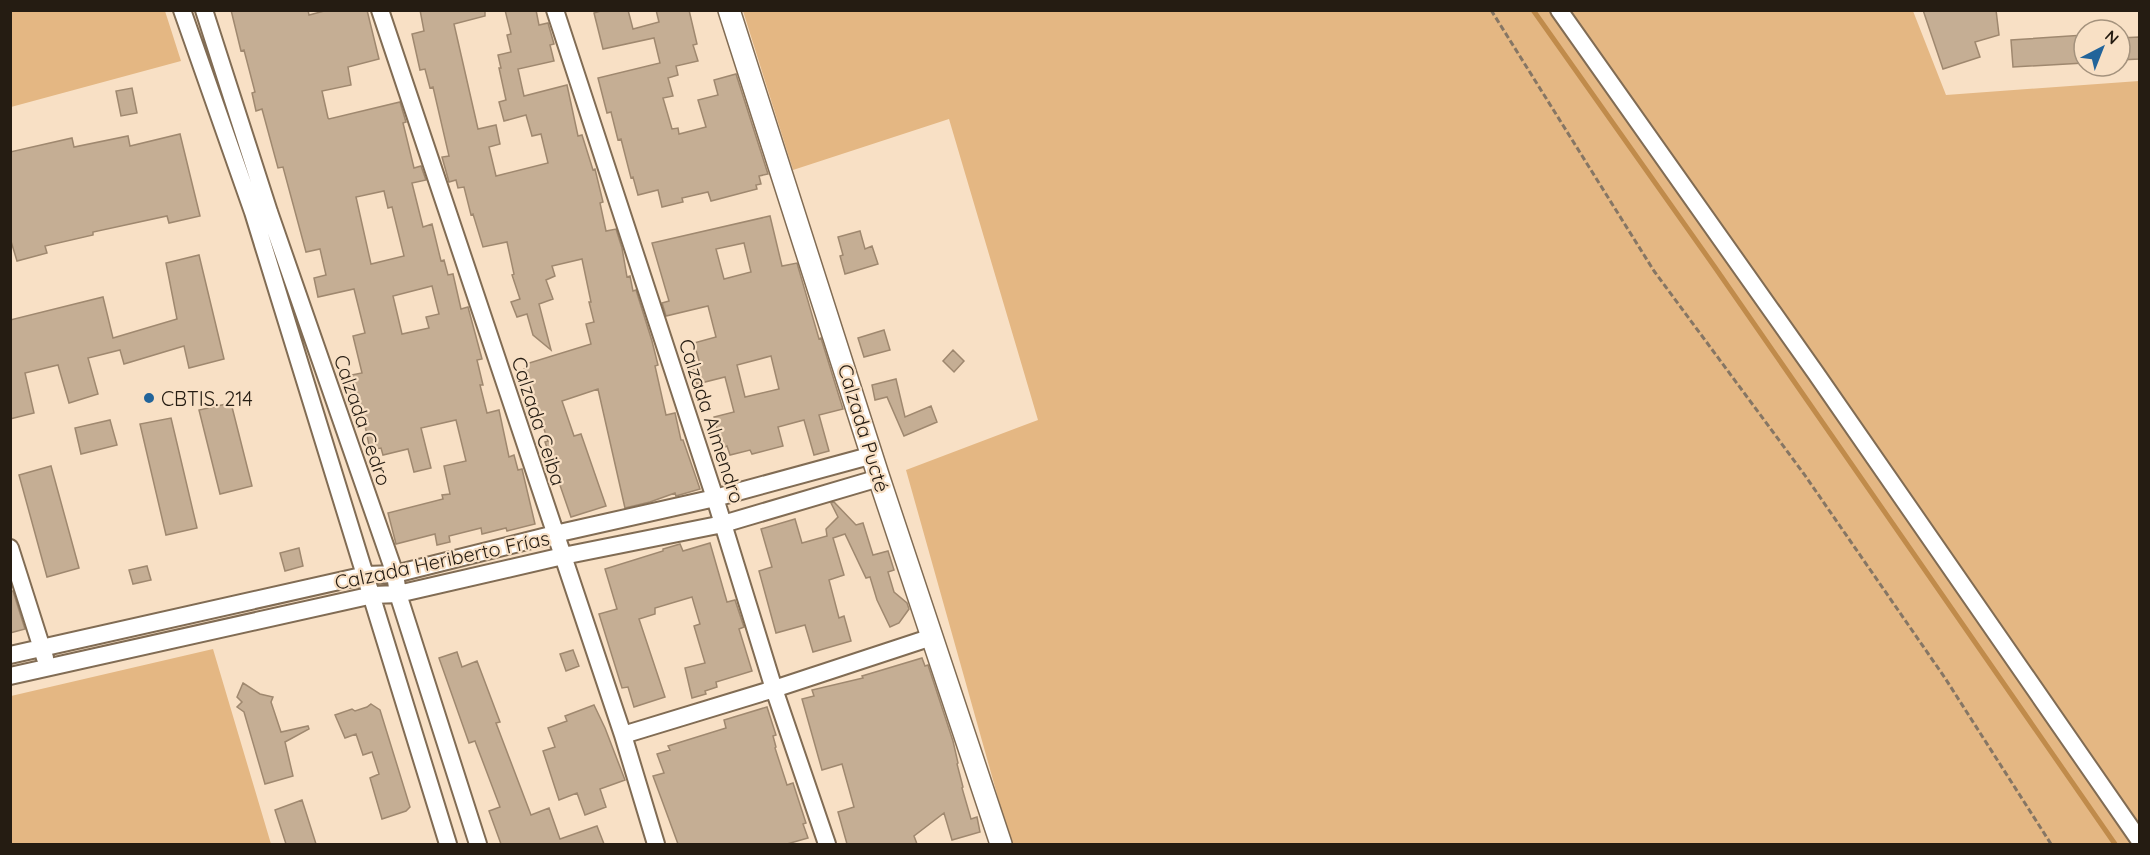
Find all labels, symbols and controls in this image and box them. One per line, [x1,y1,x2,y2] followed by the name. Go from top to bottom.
[2072,18,2132,78] north arrow
[2101,25,2123,48] text: N
[674,336,750,506] street label: Calzada Almendro
[329,351,397,489] street label: Calzada Cedro
[506,353,572,489] street label: Calzada Ceiba
[833,361,895,495] street label: Calzada Pucté
[161,386,253,411] place label: CBTIS. 214
[142,391,156,405] marker: CBTIS. 214
[332,525,552,595] street label: Calzada Heriberto Frías

